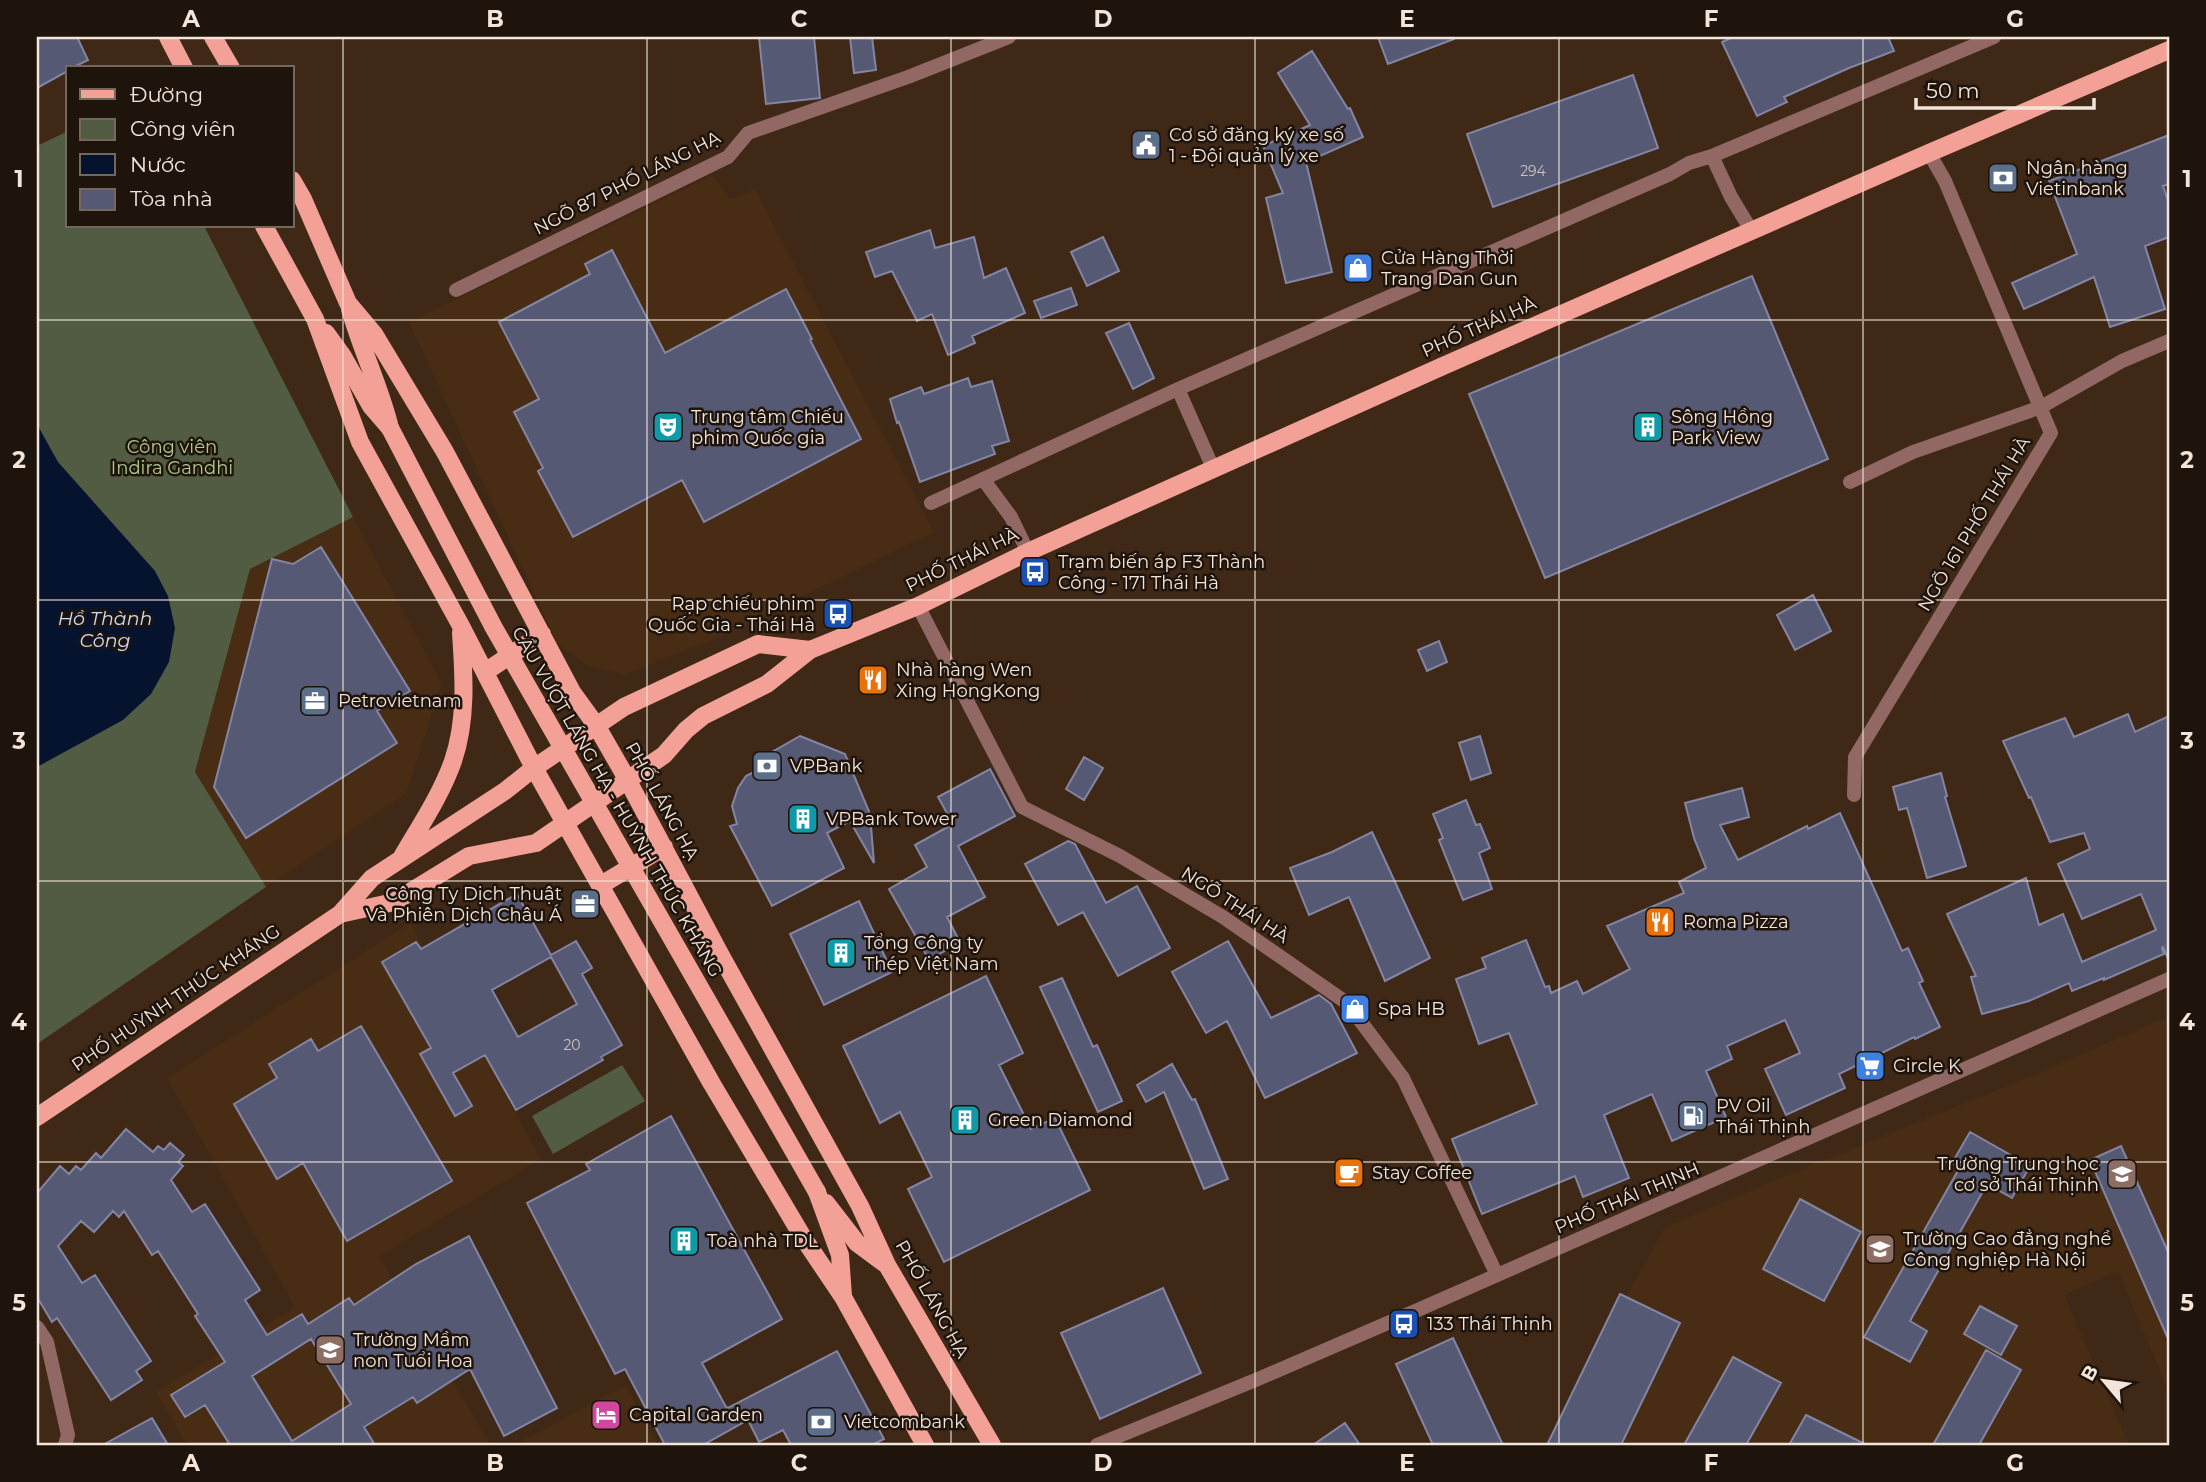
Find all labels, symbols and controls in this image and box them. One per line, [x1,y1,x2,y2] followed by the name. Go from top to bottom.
[181,5,200,33] text: A
[486,5,504,33] text: B
[791,5,808,33] text: C
[1094,5,1113,33] text: D
[1399,5,1415,33] text: E
[1704,5,1719,33] text: F
[2006,5,2024,33] text: G
[66,66,294,228] legend
[1916,66,2094,110] scale bar
[1926,78,1980,103] text: 50 m
[130,82,203,107] text: Đường
[130,116,236,141] text: Công viên
[1169,124,1344,167] place label: Cơ sở đăng ký xe số 1 - Đội quản lý xe
[529,125,724,240] street label: NGÕ 87 PHỐ LÁNG HẠ
[1129,128,1163,162] public building icon: Cơ sở đăng ký xe số 1 - Đội quản lý xe
[130,152,186,177] text: Nước
[2026,157,2128,200] place label: Ngân hàng Vietinbank
[1986,161,2020,195] bank icon: Ngân hàng Vietinbank
[1520,162,1547,180] house number: 294
[14,165,24,193] text: 1
[2182,165,2192,193] text: 1
[130,186,213,211] text: Tòa nhà
[1381,247,1518,290] place label: Cửa Hàng Thời Trang Dan Gun
[1341,251,1375,285] shop icon: Cửa Hàng Thời Trang Dan Gun
[1418,291,1540,362] street label: PHỐ THÁI HÀ
[691,406,844,449] place label: Trung tâm Chiếu phim Quốc gia
[1671,406,1773,449] place label: Sông Hồng Park View
[651,410,685,444] theatre icon: Trung tâm Chiếu phim Quốc gia
[1631,410,1665,444] building icon: Sông Hồng Park View
[1912,432,2035,615] street label: NGÕ 161 PHỐ THÁI HÀ
[111,436,233,479] park label: Công viên Indira Gandhi
[12,446,26,474] text: 2
[2180,446,2194,474] text: 2
[902,522,1022,597] street label: PHỐ THÁI HÀ
[1058,551,1265,594] place label: Trạm biến áp F3 Thành Công - 171 Thái Hà
[1018,555,1052,589] bus stop icon: Trạm biến áp F3 Thành Công - 171 Thái Hà
[648,593,815,636] place label: Rạp chiếu phim Quốc Gia - Thái Hà
[821,597,855,631] bus stop icon: Rạp chiếu phim Quốc Gia - Thái Hà
[58,607,152,652] water label: Hồ Thành Công
[507,622,728,981] street label: CẦU VƯỢT LÁNG HẠ - HUỲNH THÚC KHÁNG
[896,659,1040,702] place label: Nhà hàng Wen Xing HongKong
[856,663,890,697] restaurant icon: Nhà hàng Wen Xing HongKong
[298,684,332,718] office icon: Petrovietnam
[338,690,462,712] place label: Petrovietnam
[11,727,26,755] text: 3
[2179,727,2194,755] text: 3
[620,738,704,864] street label: PHỐ LÁNG HẠ
[750,749,784,783] bank icon: VPBank
[790,755,862,777] place label: VPBank
[786,802,820,836] building icon: VPBank Tower
[826,808,957,830] place label: VPBank Tower
[1177,862,1293,948] street label: NGÕ THÁI HÀ
[366,883,562,926] place label: Công Ty Dịch Thuật Và Phiên Dịch Châu Á
[568,887,602,921] office icon: Công Ty Dịch Thuật Và Phiên Dịch Châu Á
[1643,905,1677,939] restaurant icon: Roma Pizza
[1683,911,1789,933] place label: Roma Pizza
[67,919,284,1076] street label: PHỐ HUỲNH THÚC KHÁNG
[864,932,999,975] place label: Tổng Công ty Thép Việt Nam
[824,936,858,970] building icon: Tổng Công ty Thép Việt Nam
[1338,992,1372,1026] shop icon: Spa HB
[1378,998,1445,1020] place label: Spa HB
[11,1008,27,1036] text: 4
[2179,1008,2195,1036] text: 4
[563,1036,581,1054] house number: 20
[1853,1049,1887,1083] supermarket icon: Circle K
[1893,1055,1961,1077] place label: Circle K
[1716,1095,1810,1138] place label: PV Oil Thái Thịnh
[1676,1099,1710,1133] fuel station icon: PV Oil Thái Thịnh
[948,1103,982,1137] building icon: Green Diamond
[988,1109,1133,1131] place label: Green Diamond
[1937,1153,2099,1196] place label: Trường Trung học cơ sở Thái Thịnh
[1332,1156,1366,1190] cafe icon: Stay Coffee
[1551,1157,1703,1238] street label: PHỐ THÁI THỊNH
[2105,1157,2139,1191] school or university icon: Trường Trung học cơ sở Thái Thịnh
[1372,1162,1472,1184] place label: Stay Coffee
[667,1224,701,1258] building icon: Toà nhà TDL
[1903,1228,2112,1271] place label: Trường Cao đẳng nghề Công nghiệp Hà Nội
[707,1230,819,1252] place label: Toà nhà TDL
[1863,1232,1897,1266] school or university icon: Trường Cao đẳng nghề Công nghiệp Hà Nội
[890,1236,974,1362] street label: PHỐ LÁNG HẠ
[12,1289,26,1317] text: 5
[2180,1289,2194,1317] text: 5
[1387,1307,1421,1341] bus stop icon: 133 Thái Thịnh
[1427,1313,1553,1335] place label: 133 Thái Thịnh
[353,1329,473,1372] place label: Trường Mầm non Tuổi Hoa
[313,1333,347,1367] school or university icon: Trường Mầm non Tuổi Hoa
[2070,1346,2140,1416] north arrow
[2076,1361,2103,1385] text: B
[589,1398,623,1432] hotel icon: Capital Garden
[629,1404,763,1426] place label: Capital Garden
[804,1405,838,1439] bank icon: Vietcombank
[844,1411,965,1433] place label: Vietcombank
[181,1449,200,1477] text: A
[486,1449,504,1477] text: B
[791,1449,808,1477] text: C
[1094,1449,1113,1477] text: D
[1399,1449,1415,1477] text: E
[1704,1449,1719,1477] text: F
[2006,1449,2024,1477] text: G

